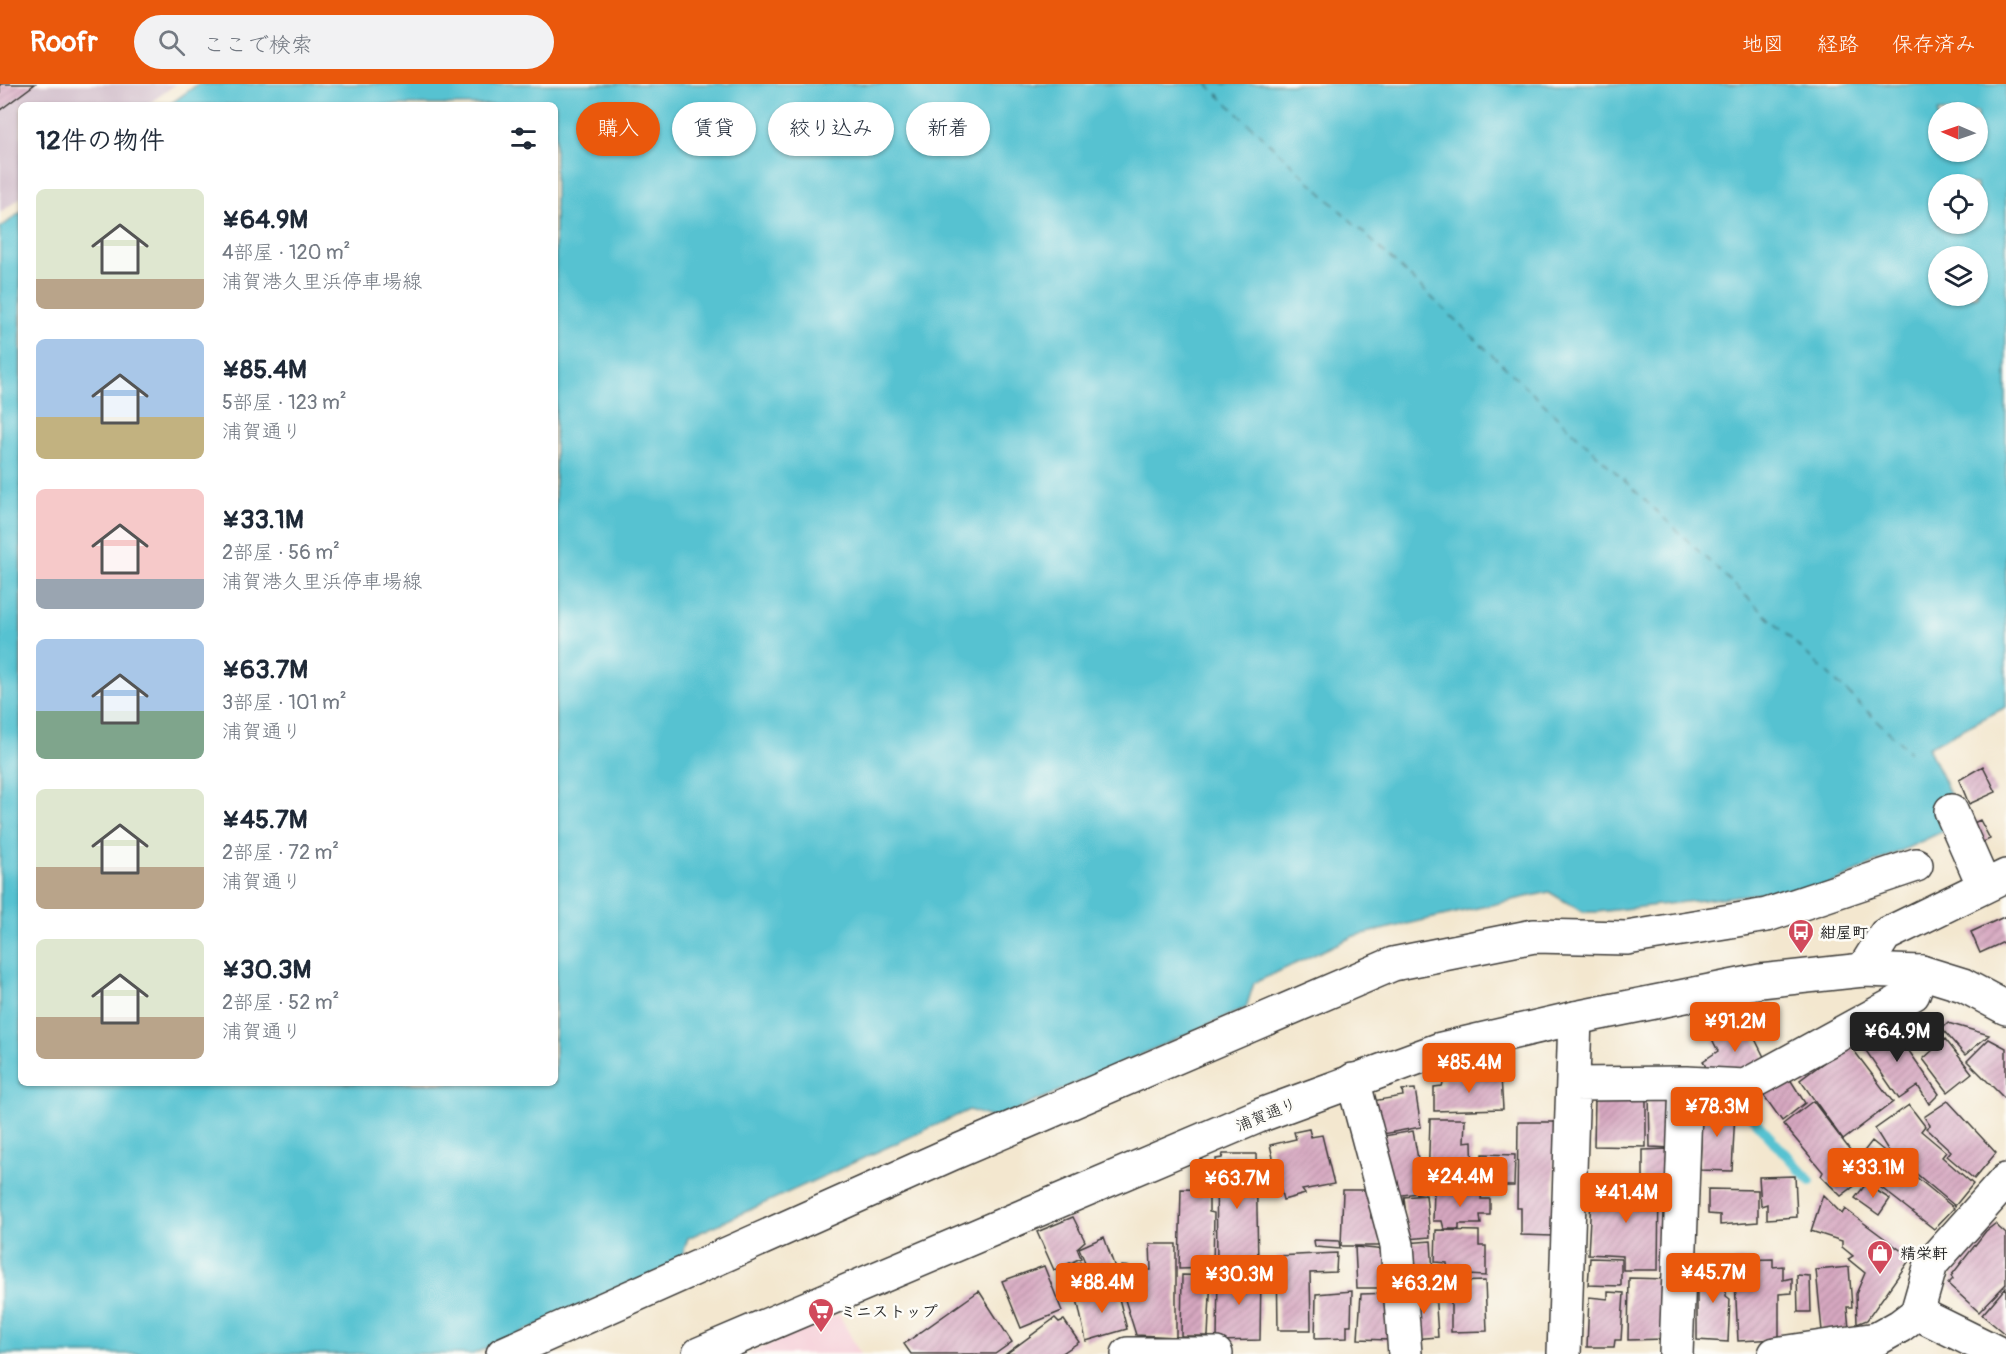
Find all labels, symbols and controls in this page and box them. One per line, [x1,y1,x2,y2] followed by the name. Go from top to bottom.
[134,15,554,69] search box
[30,25,98,60] text: Roofr
[155,26,188,59] icon: search
[203,31,313,59] text: ここで検索
[1742,31,1784,58] text: 地図
[1817,31,1859,58] text: 経路
[1892,31,1976,58] text: 保存済み
[576,102,660,156] chip: 購入
[672,102,756,156] chip: 賃貸
[768,102,894,156] chip: 絞り込み
[906,102,990,156] chip: 新着
[1928,102,1988,162] north arrow
[1928,102,1988,306] map controls
[507,122,540,155] icon: filters
[36,125,165,157] text: 12件の物件
[1928,174,1988,234] button: locate
[222,204,308,236] text: ¥64.9M
[84,213,156,285] icon: home
[222,240,350,265] text: 4部屋 · 120 m²
[1928,246,1988,306] button: layers
[222,269,422,294] text: 浦賀港久里浜停車場線
[222,354,307,386] text: ¥85.4M
[84,363,156,435] icon: home
[222,390,346,415] text: 5部屋 · 123 m²
[222,419,302,444] text: 浦賀通り
[222,504,304,536] text: ¥33.1M
[84,513,156,585] icon: home
[222,540,340,565] text: 2部屋 · 56 m²
[222,569,422,594] text: 浦賀港久里浜停車場線
[222,654,308,686] text: ¥63.7M
[84,663,156,735] icon: home
[222,690,347,715] text: 3部屋 · 101 m²
[222,719,302,744] text: 浦賀通り
[222,804,307,836] text: ¥45.7M
[84,813,156,885] icon: home
[222,840,339,865] text: 2部屋 · 72 m²
[222,869,302,894] text: 浦賀通り
[1786,917,1816,955] bus stop icon: 紺屋町
[1820,923,1868,943] place label: 紺屋町
[222,954,311,986] text: ¥30.3M
[84,963,156,1035] icon: home
[222,990,339,1015] text: 2部屋 · 52 m²
[1686,1002,1784,1053] pin: ¥91.2M
[1704,1009,1766,1034] text: ¥91.2M
[1848,1012,1946,1063] pin: ¥64.9M
[222,1019,302,1044] text: 浦賀通り
[1864,1019,1930,1044] text: ¥64.9M
[1420,1043,1518,1094] pin: ¥85.4M
[1436,1050,1502,1075] text: ¥85.4M
[1668,1087,1766,1138] pin: ¥78.3M
[1233,1094,1300,1136] street label: 浦賀通り
[1685,1094,1749,1119] text: ¥78.3M
[1824,1148,1922,1199] pin: ¥33.1M
[1842,1155,1904,1180] text: ¥33.1M
[1411,1157,1509,1208] pin: ¥24.4M
[1188,1159,1286,1210] pin: ¥63.7M
[1426,1164,1494,1189] text: ¥24.4M
[1204,1166,1270,1191] text: ¥63.7M
[1577,1173,1675,1224] pin: ¥41.4M
[1594,1180,1658,1205] text: ¥41.4M
[1865,1238,1895,1276] shop icon: 精栄軒
[1900,1244,1948,1264] place label: 精栄軒
[1664,1253,1762,1304] pin: ¥45.7M
[1190,1255,1288,1306] pin: ¥30.3M
[1680,1260,1746,1285] text: ¥45.7M
[1205,1262,1273,1287] text: ¥30.3M
[1053,1263,1151,1314] pin: ¥88.4M
[1375,1264,1473,1315] pin: ¥63.2M
[1070,1270,1134,1295] text: ¥88.4M
[1391,1271,1457,1296] text: ¥63.2M
[806,1296,836,1334] supermarket icon: ミニストップ
[840,1302,938,1322] place label: ミニストップ

